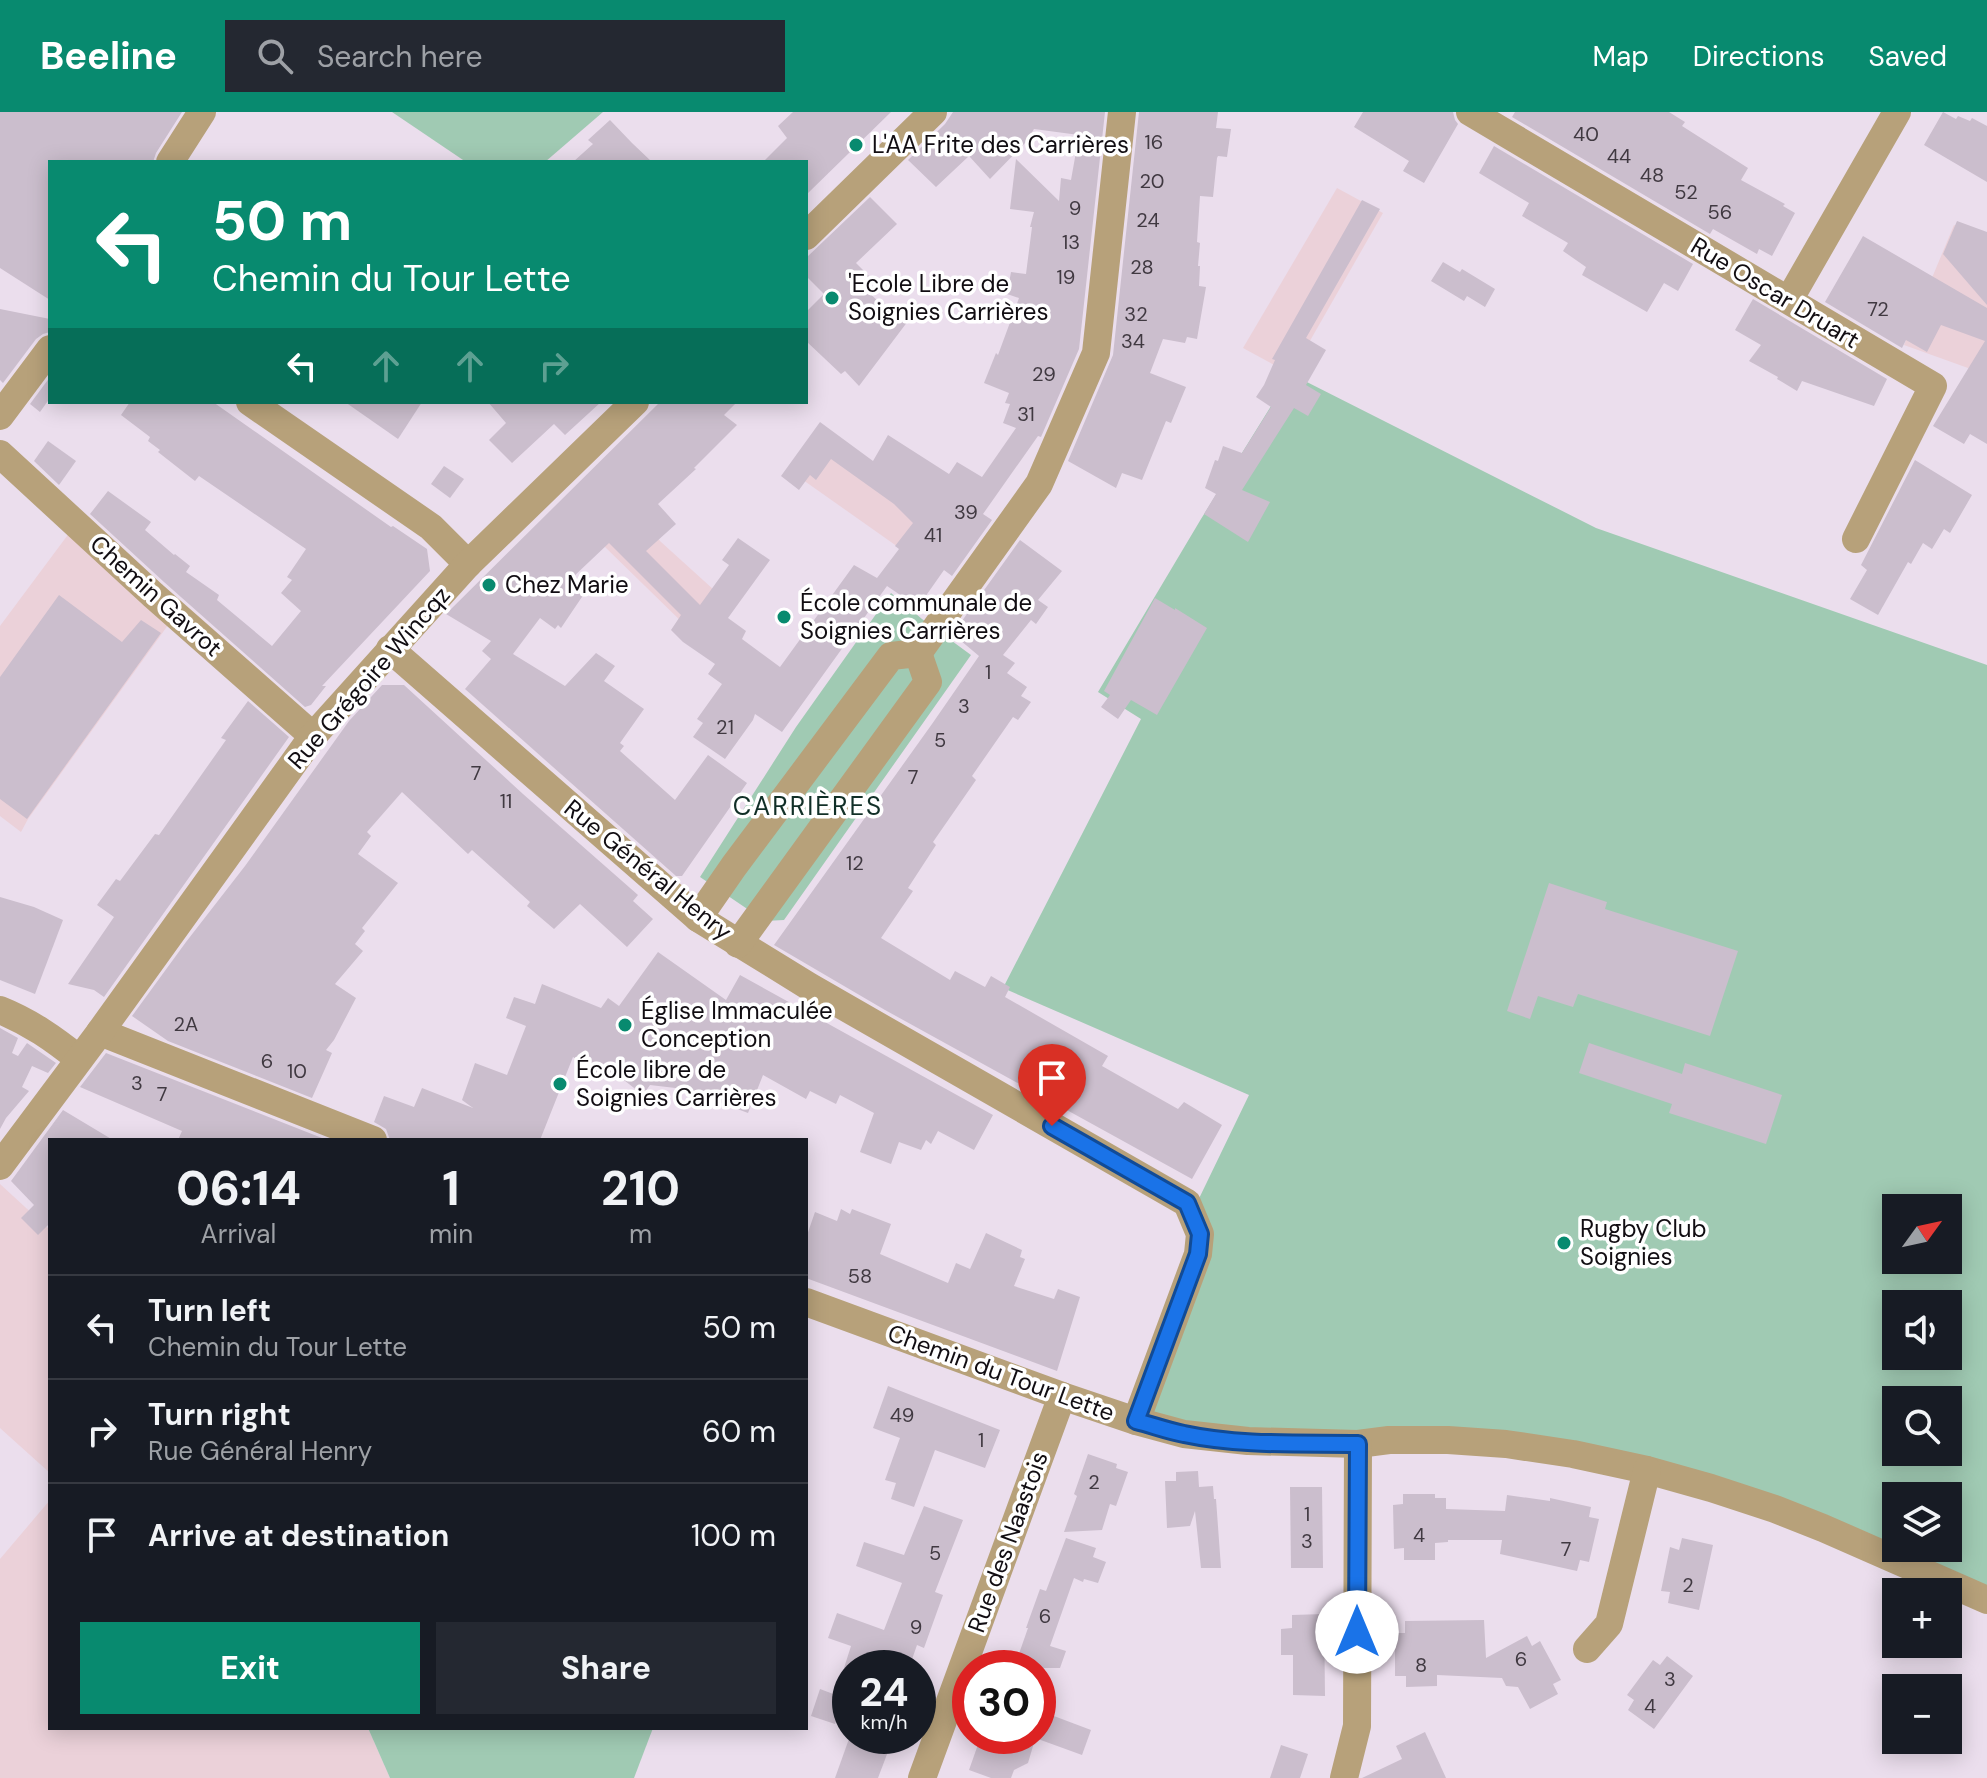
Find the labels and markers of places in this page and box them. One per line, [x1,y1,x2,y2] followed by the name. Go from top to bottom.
[872,129,1129,160] place label: L'AA Frite des Carrières
[847,136,865,154] marker: L'AA Frite des Carrières
[848,268,1048,327] place label: 'Ecole Libre de Soignies Carrières
[823,289,841,307] marker: 'Ecole Libre de Soignies Carrières
[505,569,629,600] place label: Chez Marie
[480,576,498,594] marker: Chez Marie
[800,587,1032,646] place label: École communale de Soignies Carrières
[775,608,793,626] marker: École communale de Soignies Carrières
[641,995,833,1054] place label: Église Immaculée Conception
[616,1016,634,1034] marker: Église Immaculée Conception
[1018,1044,1086,1126] pin
[576,1054,776,1113] place label: École libre de Soignies Carrières
[551,1075,569,1093] marker: École libre de Soignies Carrières
[1580,1213,1707,1272] place label: Rugby Club Soignies
[1555,1234,1573,1252] marker: Rugby Club Soignies

